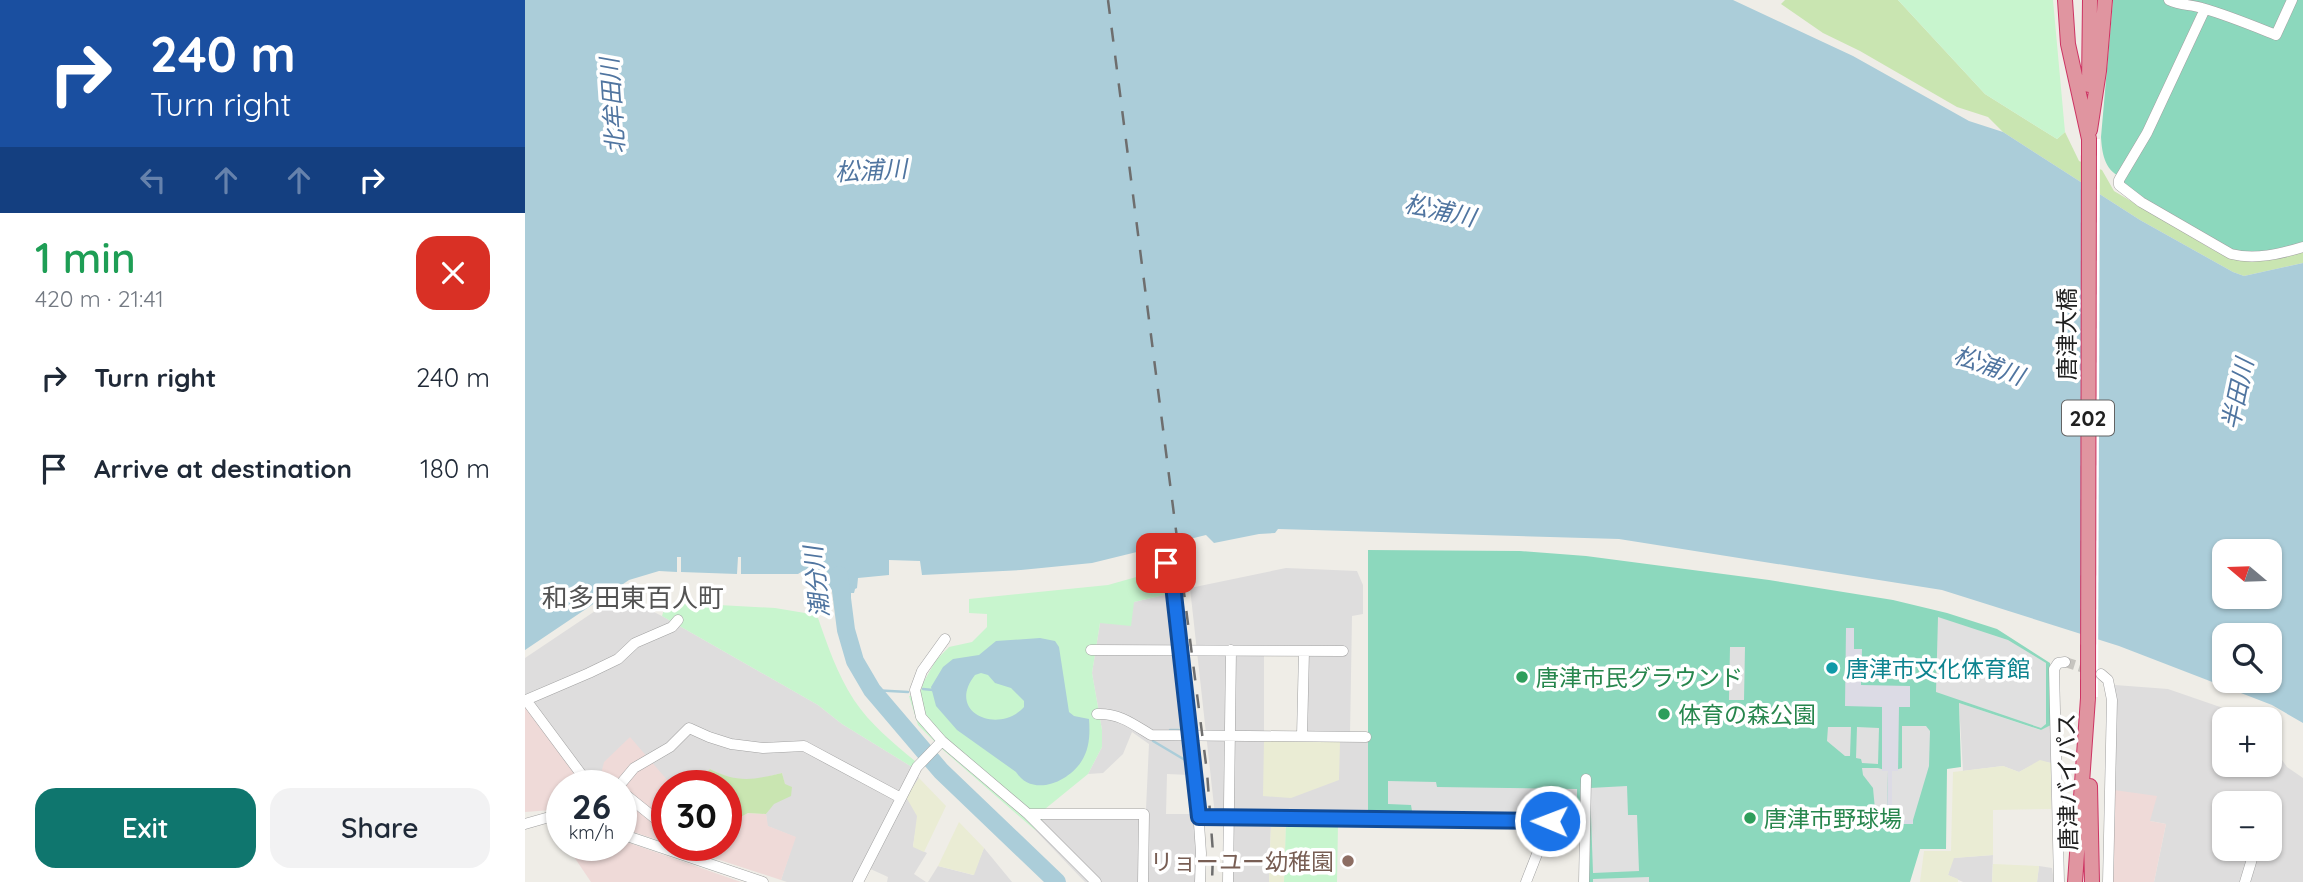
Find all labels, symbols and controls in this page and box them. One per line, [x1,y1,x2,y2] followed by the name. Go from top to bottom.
[150,23,296,84] text: 240 m
[35,28,126,119] icon: right
[593,54,630,155] water label: 北牟田川
[150,84,291,124] text: Turn right
[834,153,911,187] water label: 松浦川
[134,161,172,199] icon: left
[207,161,245,199] icon: ahead
[280,161,318,199] icon: ahead
[353,161,391,199] icon: right
[1402,188,1481,233] water label: 松浦川
[35,231,136,284] text: 1 min
[416,236,490,310] button: close
[35,284,164,313] text: 420 m · 21:41
[2052,288,2081,380] street label: 唐津大橋
[1950,339,2031,392] water label: 松浦川
[2215,353,2260,432] water label: 半田川
[35,359,73,397] icon: right
[94,361,216,394] text: Turn right
[416,361,490,394] text: 240 m
[2062,400,2114,436] road number: 202
[35,450,73,488] icon: arrive
[94,452,352,485] text: Arrive at destination
[420,452,490,485] text: 180 m
[1136,533,1196,593] pin
[2212,539,2282,609] north arrow
[2212,539,2282,861] map controls
[797,542,835,619] water label: 潮分川
[1147,544,1185,582] icon: arrive
[542,581,724,614] district label: 和多田東百人町
[2212,623,2282,693] button: search
[1846,654,2030,683] place label: 唐津市文化体育館
[1824,660,1840,676] marker: 唐津市文化体育館
[1536,663,1743,692] place label: 唐津市民グラウンド
[1514,669,1530,685] marker: 唐津市民グラウンド
[1678,700,1816,729] place label: 体育の森公園
[1656,706,1672,722] marker: 体育の森公園
[2212,707,2282,777] button: +
[2051,713,2083,851] street label: 唐津バイパス
[651,770,742,861] speed limit sign: 30
[572,784,611,828] text: 26
[1513,784,1587,858] position arrow
[35,788,256,868] button: Exit
[270,788,490,868] button: Share
[2212,791,2282,861] button: −
[1764,804,1902,833] place label: 唐津市野球場
[1742,810,1758,826] marker: 唐津市野球場
[569,821,614,844] text: km/h
[1150,847,1334,876] place label: リョーユー幼稚園
[1340,853,1356,869] marker: リョーユー幼稚園

